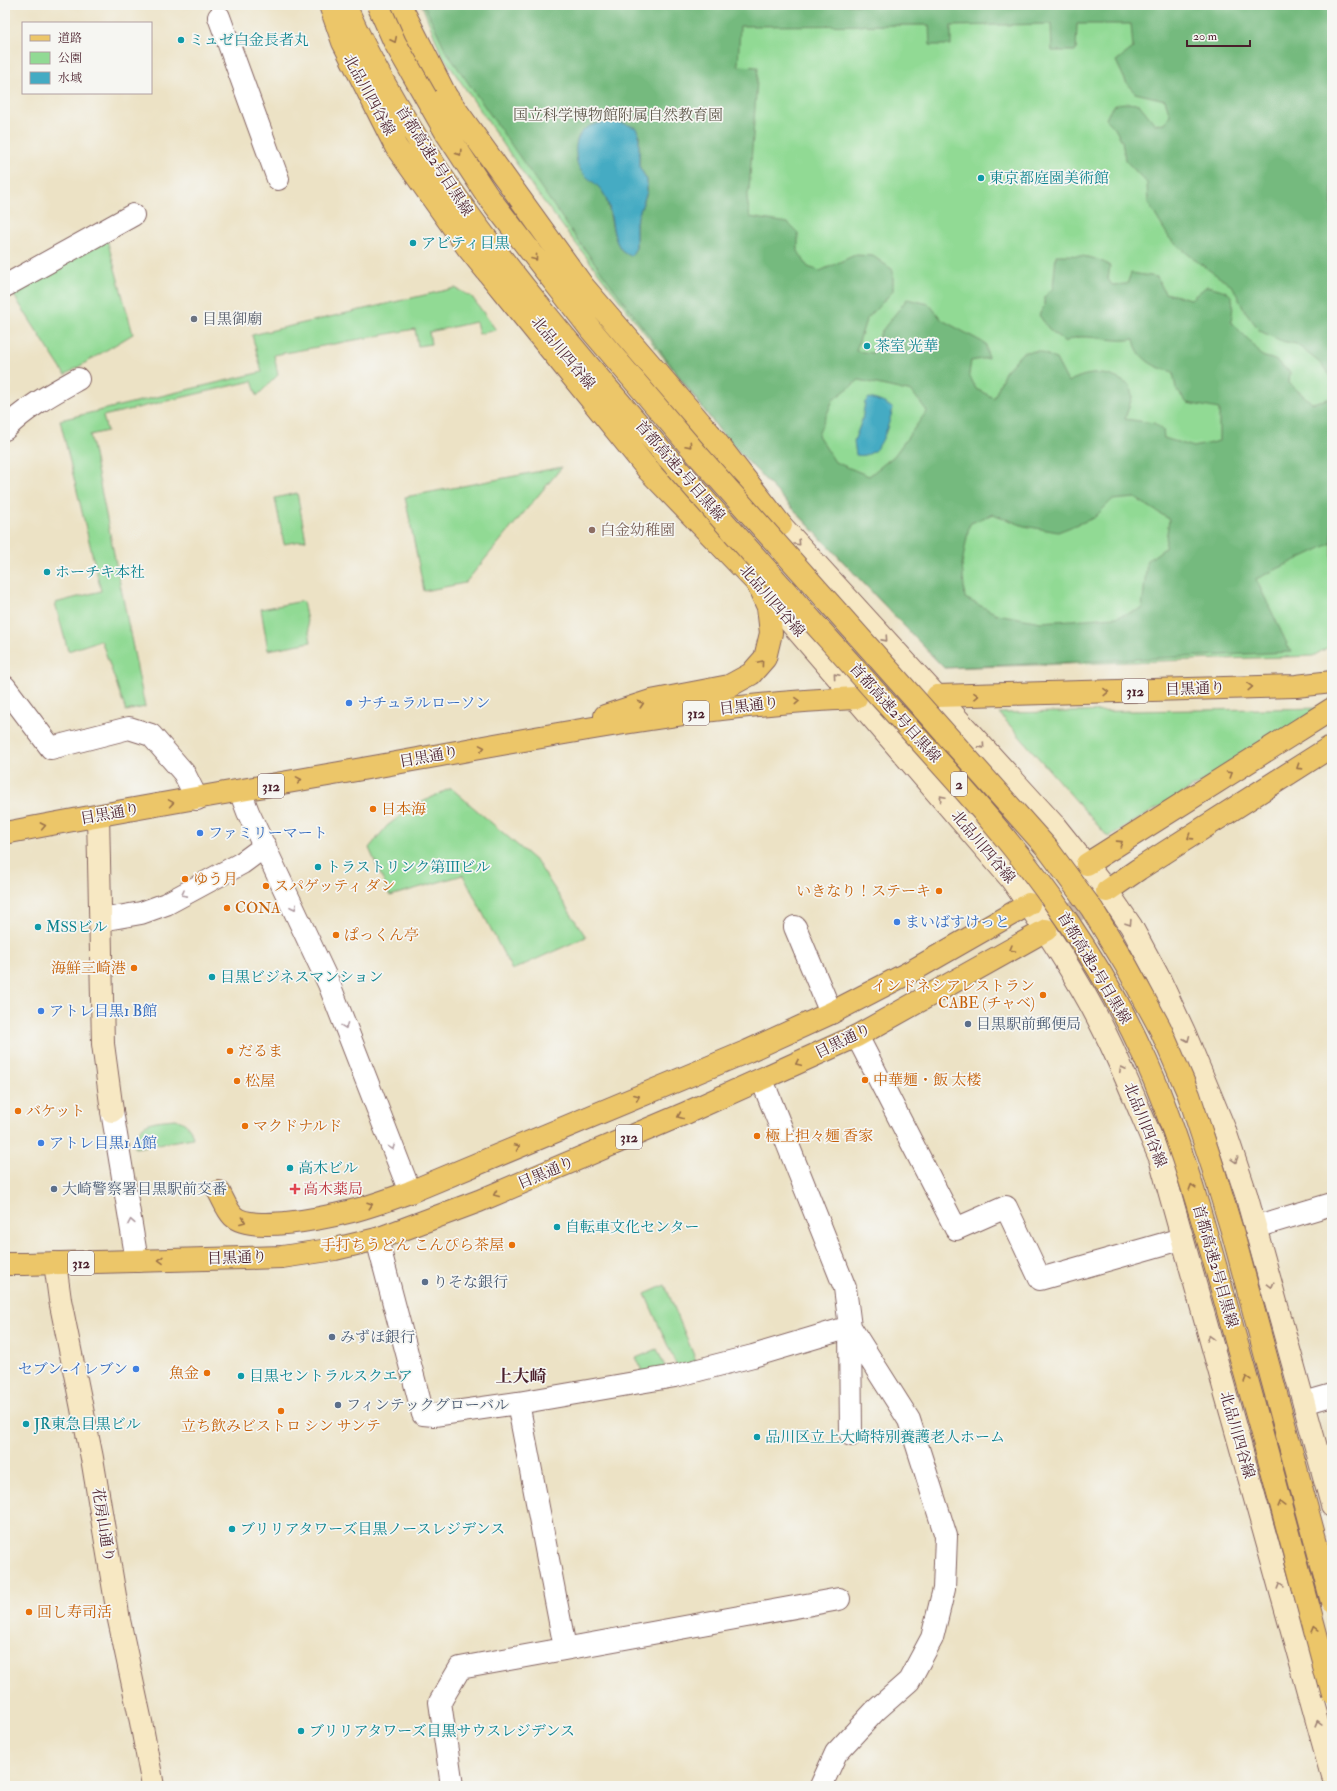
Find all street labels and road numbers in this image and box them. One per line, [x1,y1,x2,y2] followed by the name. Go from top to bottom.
[339,51,399,139] street label: 北品川四谷線
[391,102,477,220] street label: 首都高速2号目黒線
[527,312,599,394] street label: 北品川四谷線
[631,417,729,525] street label: 首都高速2号目黒線
[735,561,809,641] street label: 北品川四谷線
[845,659,945,767] street label: 首都高速2号目黒線
[1165,678,1225,700] street label: 目黒通り
[1122,679,1148,703] road number: 312
[718,693,780,719] street label: 目黒通り
[683,701,709,725] road number: 312
[398,742,460,772] street label: 目黒通り
[951,772,967,796] road number: 2
[258,774,284,798] road number: 312
[79,799,141,829] street label: 目黒通り
[947,806,1019,888] street label: 北品川四谷線
[1053,908,1135,1028] street label: 首都高速2号目黒線
[812,1019,874,1063] street label: 目黒通り
[1119,1080,1171,1170] street label: 北品川四谷線
[616,1125,642,1149] road number: 312
[515,1153,577,1193] street label: 目黒通り
[1188,1202,1242,1330] street label: 首都高速2号目黒線
[207,1247,267,1269] street label: 目黒通り
[68,1251,94,1275] road number: 312
[1215,1389,1259,1481] street label: 北品川四谷線
[88,1486,118,1564] street label: 花房山通り

